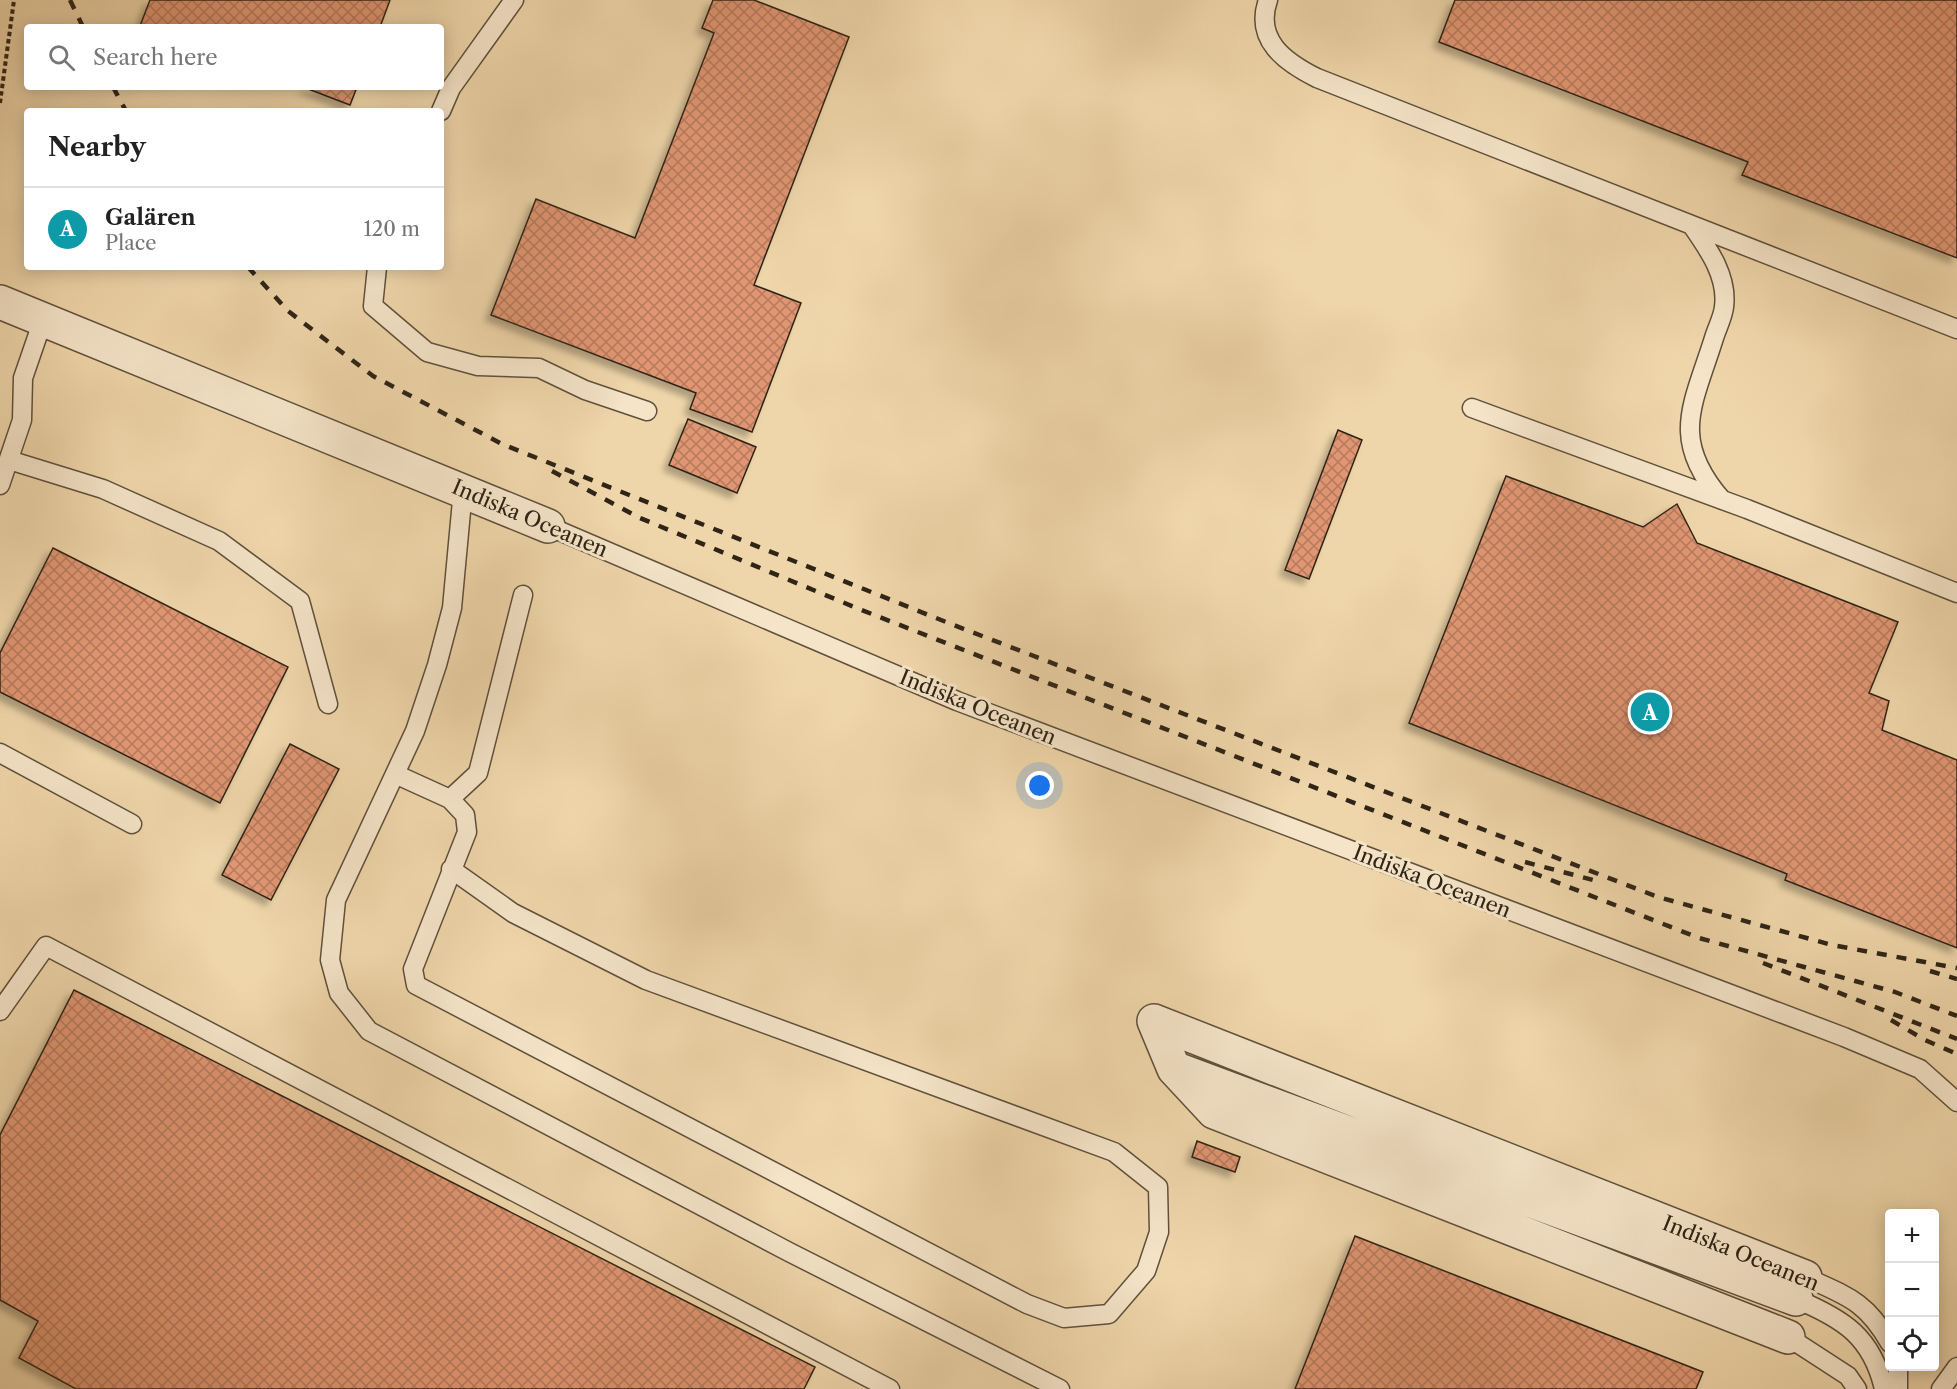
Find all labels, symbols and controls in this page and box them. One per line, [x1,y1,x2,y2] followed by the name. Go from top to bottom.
[24,24,444,90] search box
[45,41,78,74] icon: search
[93,44,218,71] text: Search here
[48,131,146,163] text: Nearby
[105,204,196,231] text: Galären
[60,217,75,241] text: A
[363,217,420,241] text: 120 m
[105,231,156,255] text: Place
[448,474,612,562] street label: Indiska Oceanen
[896,664,1060,750] street label: Indiska Oceanen
[1630,690,1670,734] pin: A
[1025,771,1054,800] your location
[1350,839,1514,923] street label: Indiska Oceanen
[1885,1209,1939,1371] map controls
[1885,1209,1939,1263] button: +
[1659,1210,1823,1296] street label: Indiska Oceanen
[1885,1263,1939,1317] button: −
[1885,1317,1939,1371] button: locate

